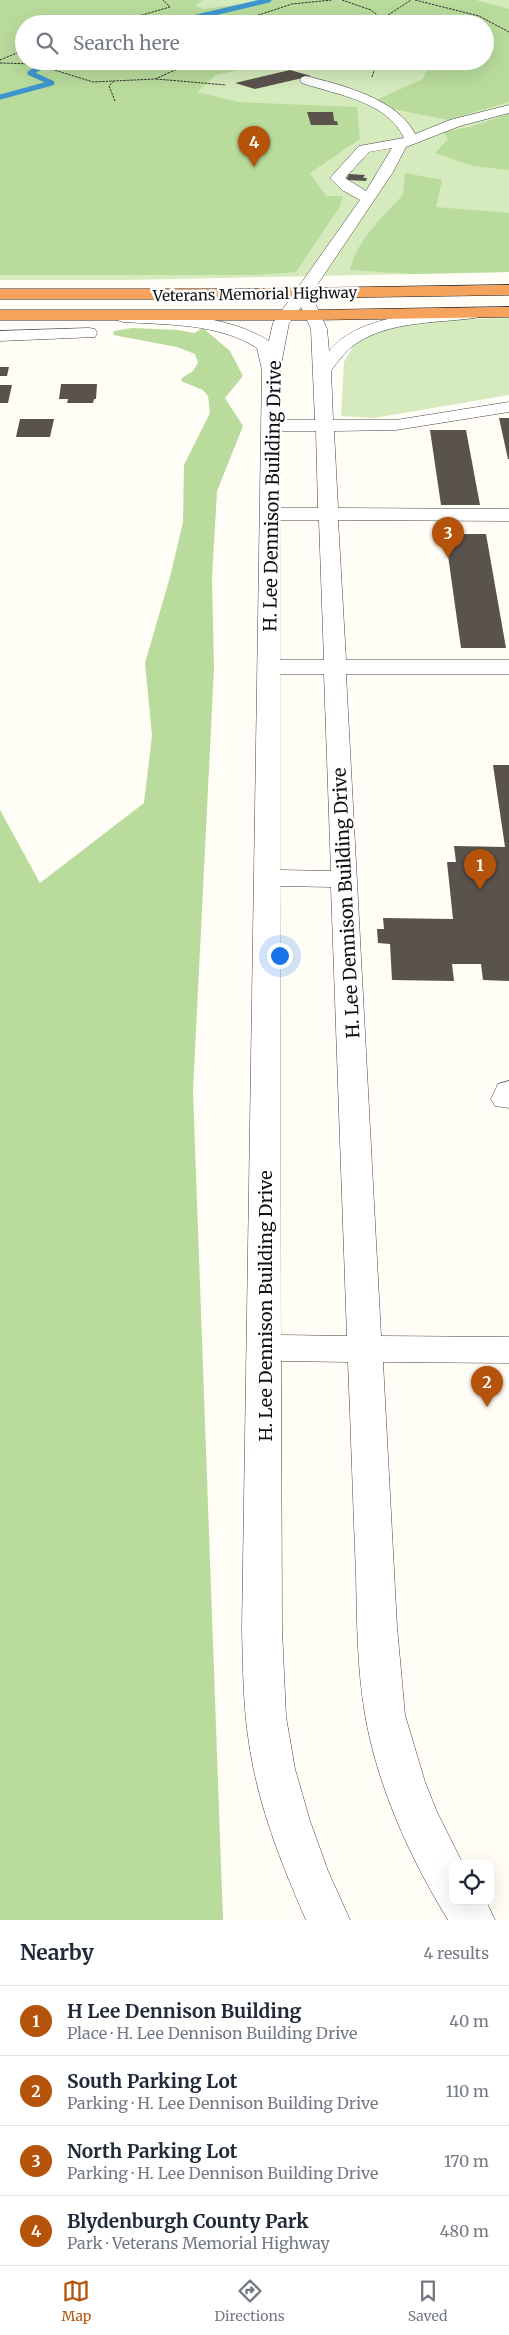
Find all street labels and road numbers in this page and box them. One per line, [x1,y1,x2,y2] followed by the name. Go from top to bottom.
[152,283,358,305] street label: Veterans Memorial Highway
[258,360,286,632] street label: H. Lee Dennison Building Drive
[327,767,365,1039] street label: H. Lee Dennison Building Drive
[254,1170,277,1442] street label: H. Lee Dennison Building Drive

